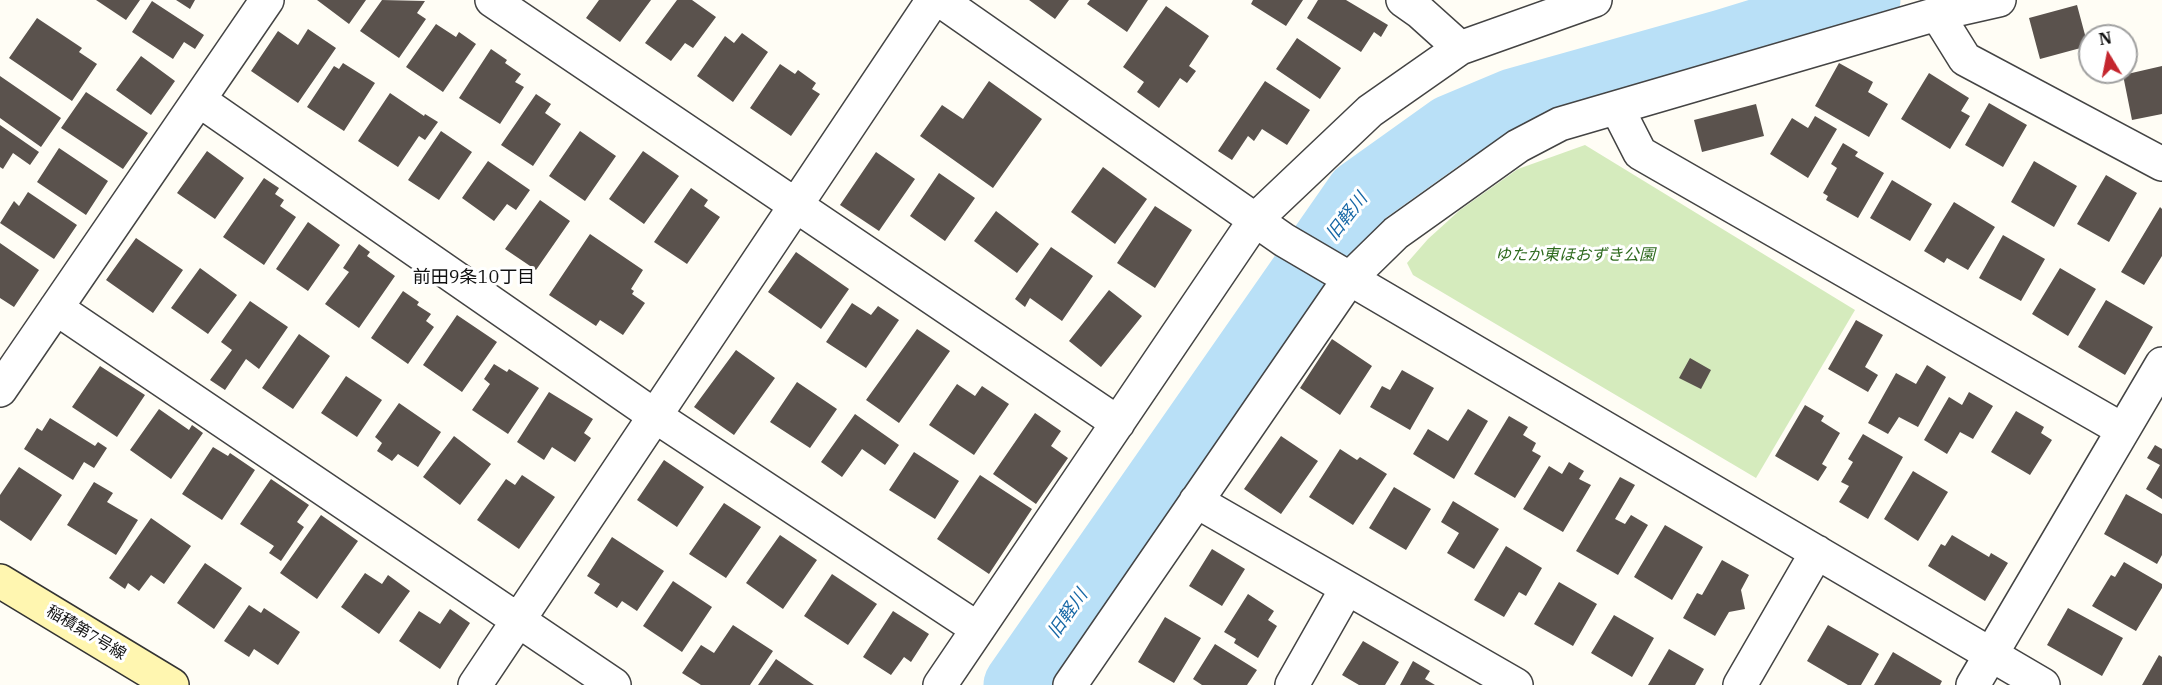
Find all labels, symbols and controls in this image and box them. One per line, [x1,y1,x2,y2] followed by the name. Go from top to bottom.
[2078,24,2138,84] north arrow
[2097,27,2113,49] text: N
[1322,189,1372,245] water label: 旧軽川
[1495,245,1655,265] park label: ゆたか東ほおずき公園
[413,267,535,289] district label: 前田9条10丁目
[1044,586,1092,642] water label: 旧軽川
[43,602,129,664] street label: 稲積第7号線

